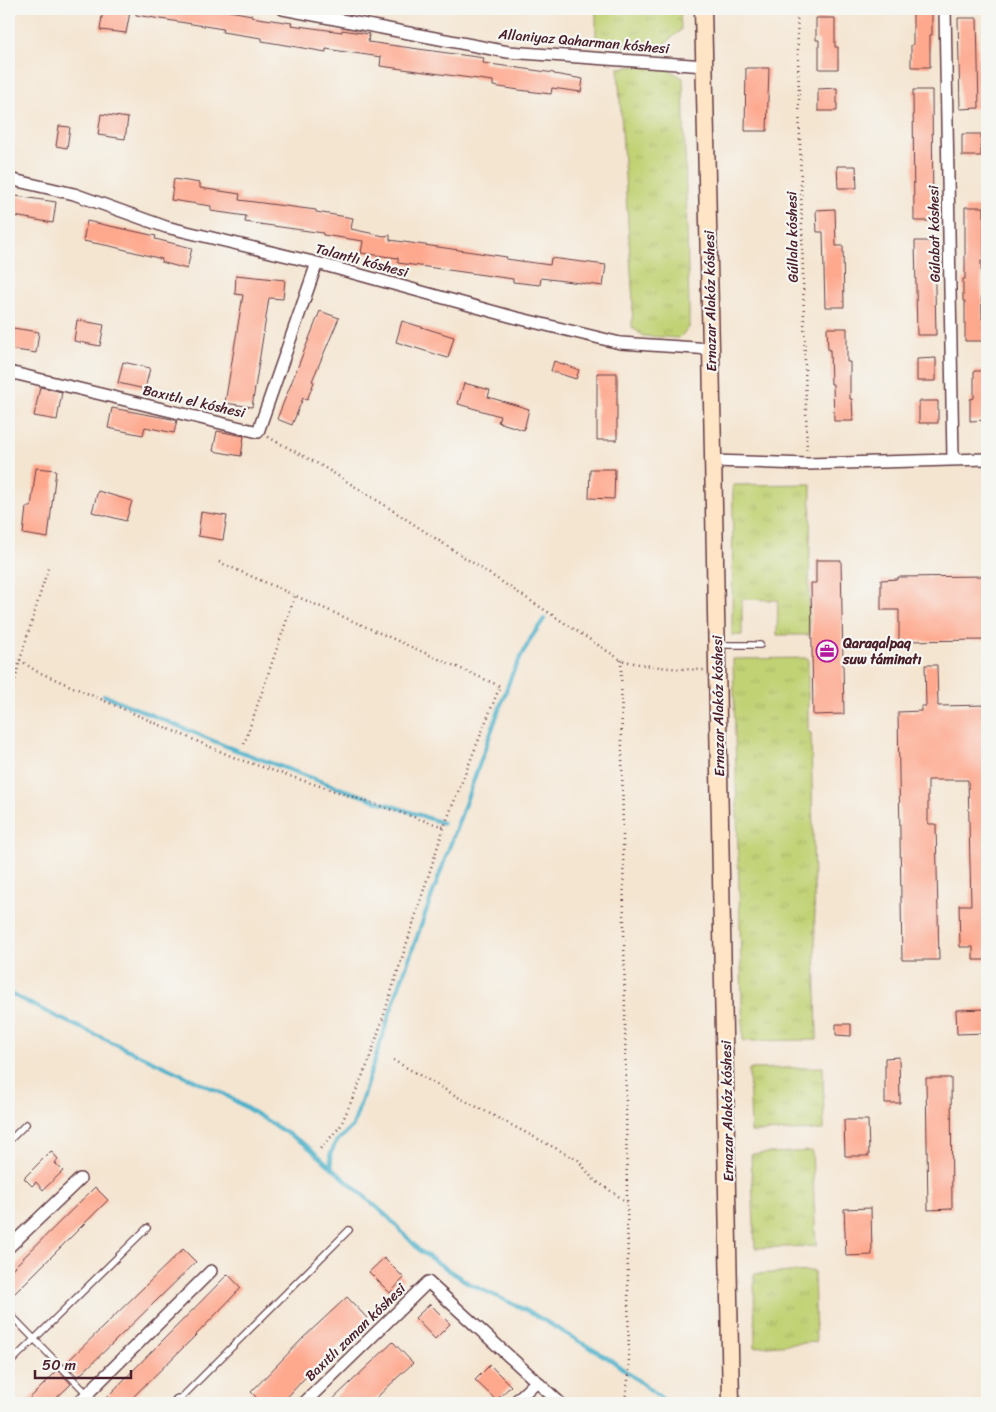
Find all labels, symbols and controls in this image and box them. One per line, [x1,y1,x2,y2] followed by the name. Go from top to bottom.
[497,21,671,62] street label: Allaniyaz Qaharman kóshesi
[921,184,948,283] street label: Gúlabat kóshesi
[779,190,806,283] street label: Gúllala kóshesi
[697,229,724,372] street label: Ernazar Alakóz kóshesi
[313,236,412,285] street label: Talantlı kóshesi
[140,378,249,426] street label: Baxıtlı el kóshesi
[842,631,922,672] place label: Qaraqalpaq suw táminatı
[705,634,732,777] street label: Ernazar Alakóz kóshesi
[815,639,839,663] office icon: Qaraqalpaq suw táminatı
[714,1039,741,1182] street label: Ernazar Alakóz kóshesi
[299,1276,413,1388] street label: Baxıtlı zaman kóshesi
[35,1347,131,1379] scale bar
[42,1352,77,1378] text: 50 m

